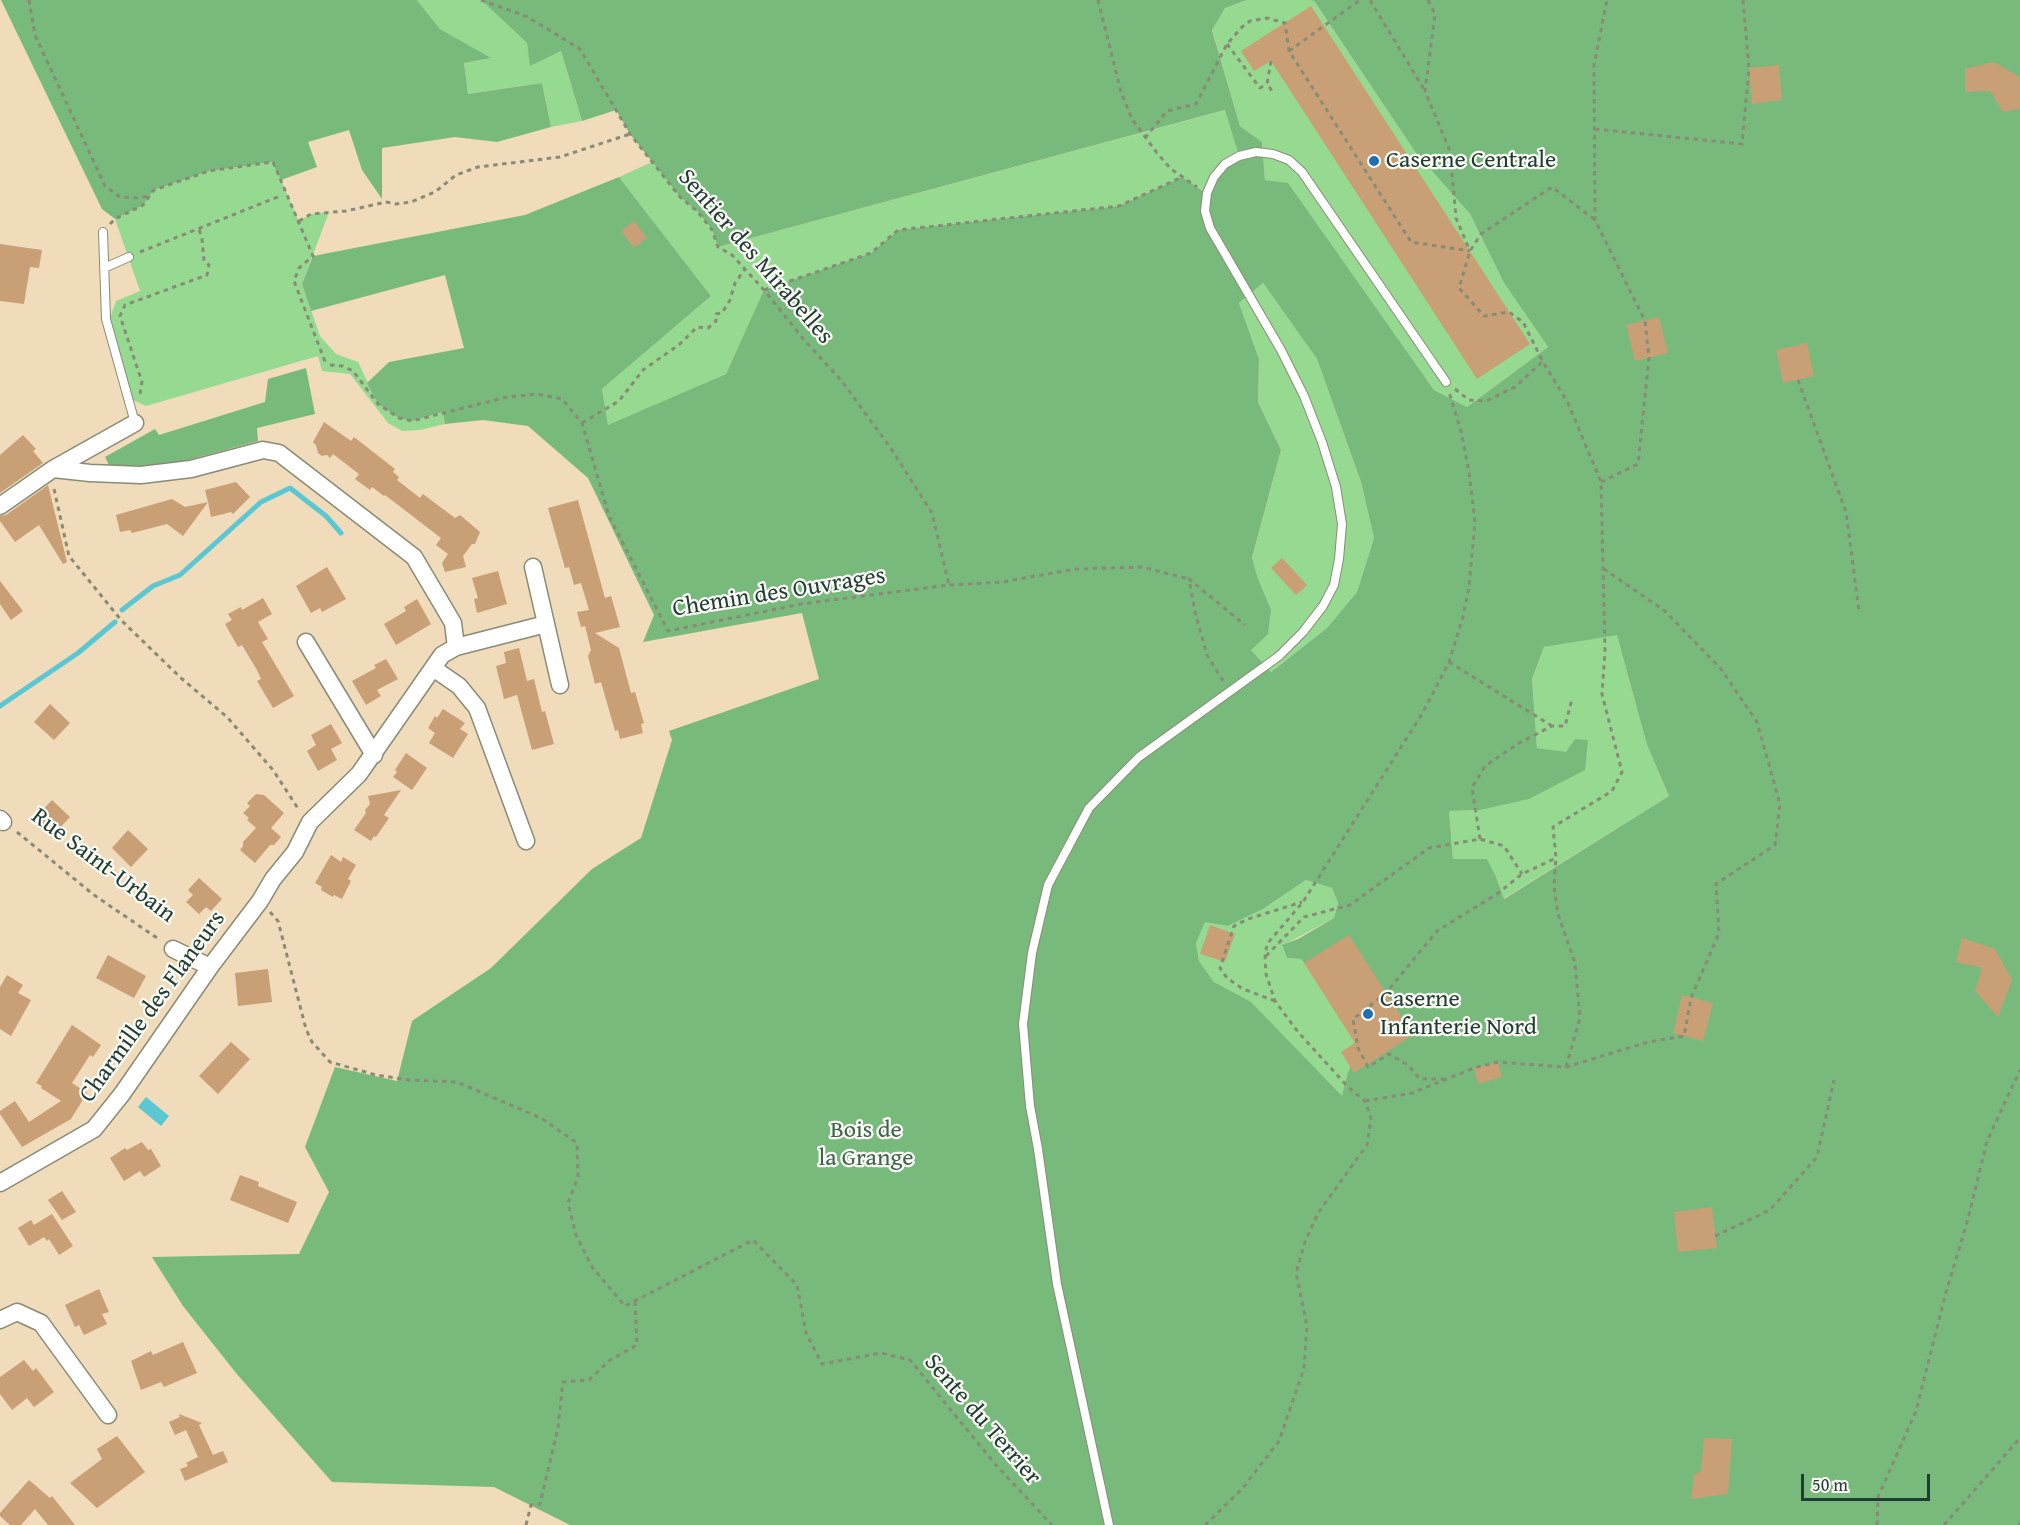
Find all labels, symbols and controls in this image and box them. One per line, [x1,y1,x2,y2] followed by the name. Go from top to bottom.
[1386,147,1556,175] place label: Caserne Centrale
[1367,154,1381,168] marker: Caserne Centrale
[671,164,839,350] street label: Sentier des Mirabelles
[671,562,887,624] street label: Chemin des Ouvrages
[25,802,181,930] street label: Rue Saint-Urbain
[74,906,232,1108] street label: Charmille des Flaneurs
[1380,986,1537,1042] place label: Caserne Infanterie Nord
[1361,1007,1375,1021] marker: Caserne Infanterie Nord
[818,1117,914,1173] park label: Bois de la Grange
[917,1349,1047,1491] street label: Sente du Terrier
[1804,1462,1933,1500] scale bar
[1812,1471,1848,1498] text: 50 m

